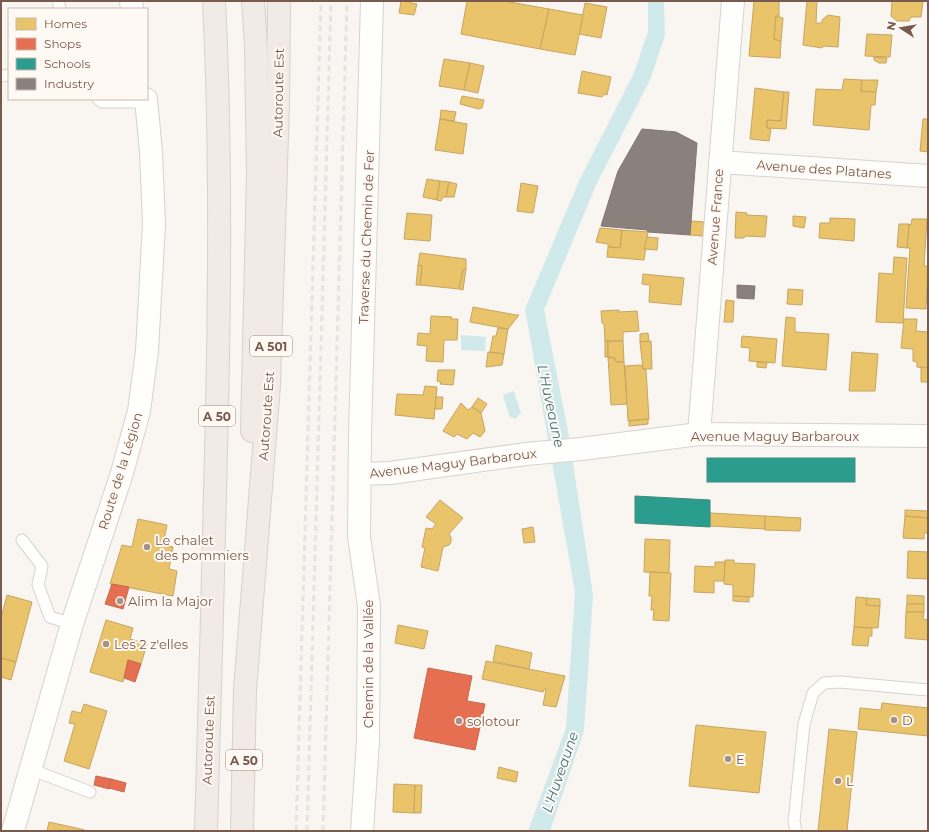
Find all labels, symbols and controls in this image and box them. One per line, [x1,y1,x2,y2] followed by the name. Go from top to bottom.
[8,8,148,100] legend
[881,8,921,48] north arrow
[44,16,87,31] text: Homes
[883,20,899,32] text: N
[44,36,81,51] text: Shops
[269,48,287,138] street label: Autoroute Est
[44,56,90,71] text: Schools
[44,76,94,91] text: Industry
[355,150,377,324] street label: Traverse du Chemin de Fer
[756,156,892,182] street label: Avenue des Platanes
[704,168,726,266] street label: Avenue France
[250,336,292,356] road number: A 501
[533,363,569,449] water label: L'Huveaune
[255,371,277,461] street label: Autoroute Est
[199,406,235,426] road number: A 50
[95,410,145,532] street label: Route de la Légion
[691,428,859,444] street label: Avenue Maguy Barbaroux
[368,445,538,481] street label: Avenue Maguy Barbaroux
[155,532,249,563] place label: Le chalet des pommiers
[142,542,152,552] marker: Le chalet des pommiers
[128,593,213,609] place label: Alim la Major
[115,596,125,606] marker: Alim la Major
[360,599,376,728] street label: Chemin de la Vallée
[114,636,188,652] place label: Les 2 z'elles
[101,639,111,649] marker: Les 2 z'elles
[198,695,218,785] street label: Autoroute Est
[902,712,913,728] place label: D
[467,713,520,729] place label: solotour
[889,715,899,725] marker: D
[454,716,464,726] marker: solotour
[538,729,582,815] water label: L'Huveaune
[226,750,262,770] road number: A 50
[736,751,745,767] place label: E
[723,754,733,764] marker: E
[846,773,854,789] place label: L
[833,776,843,786] marker: L

